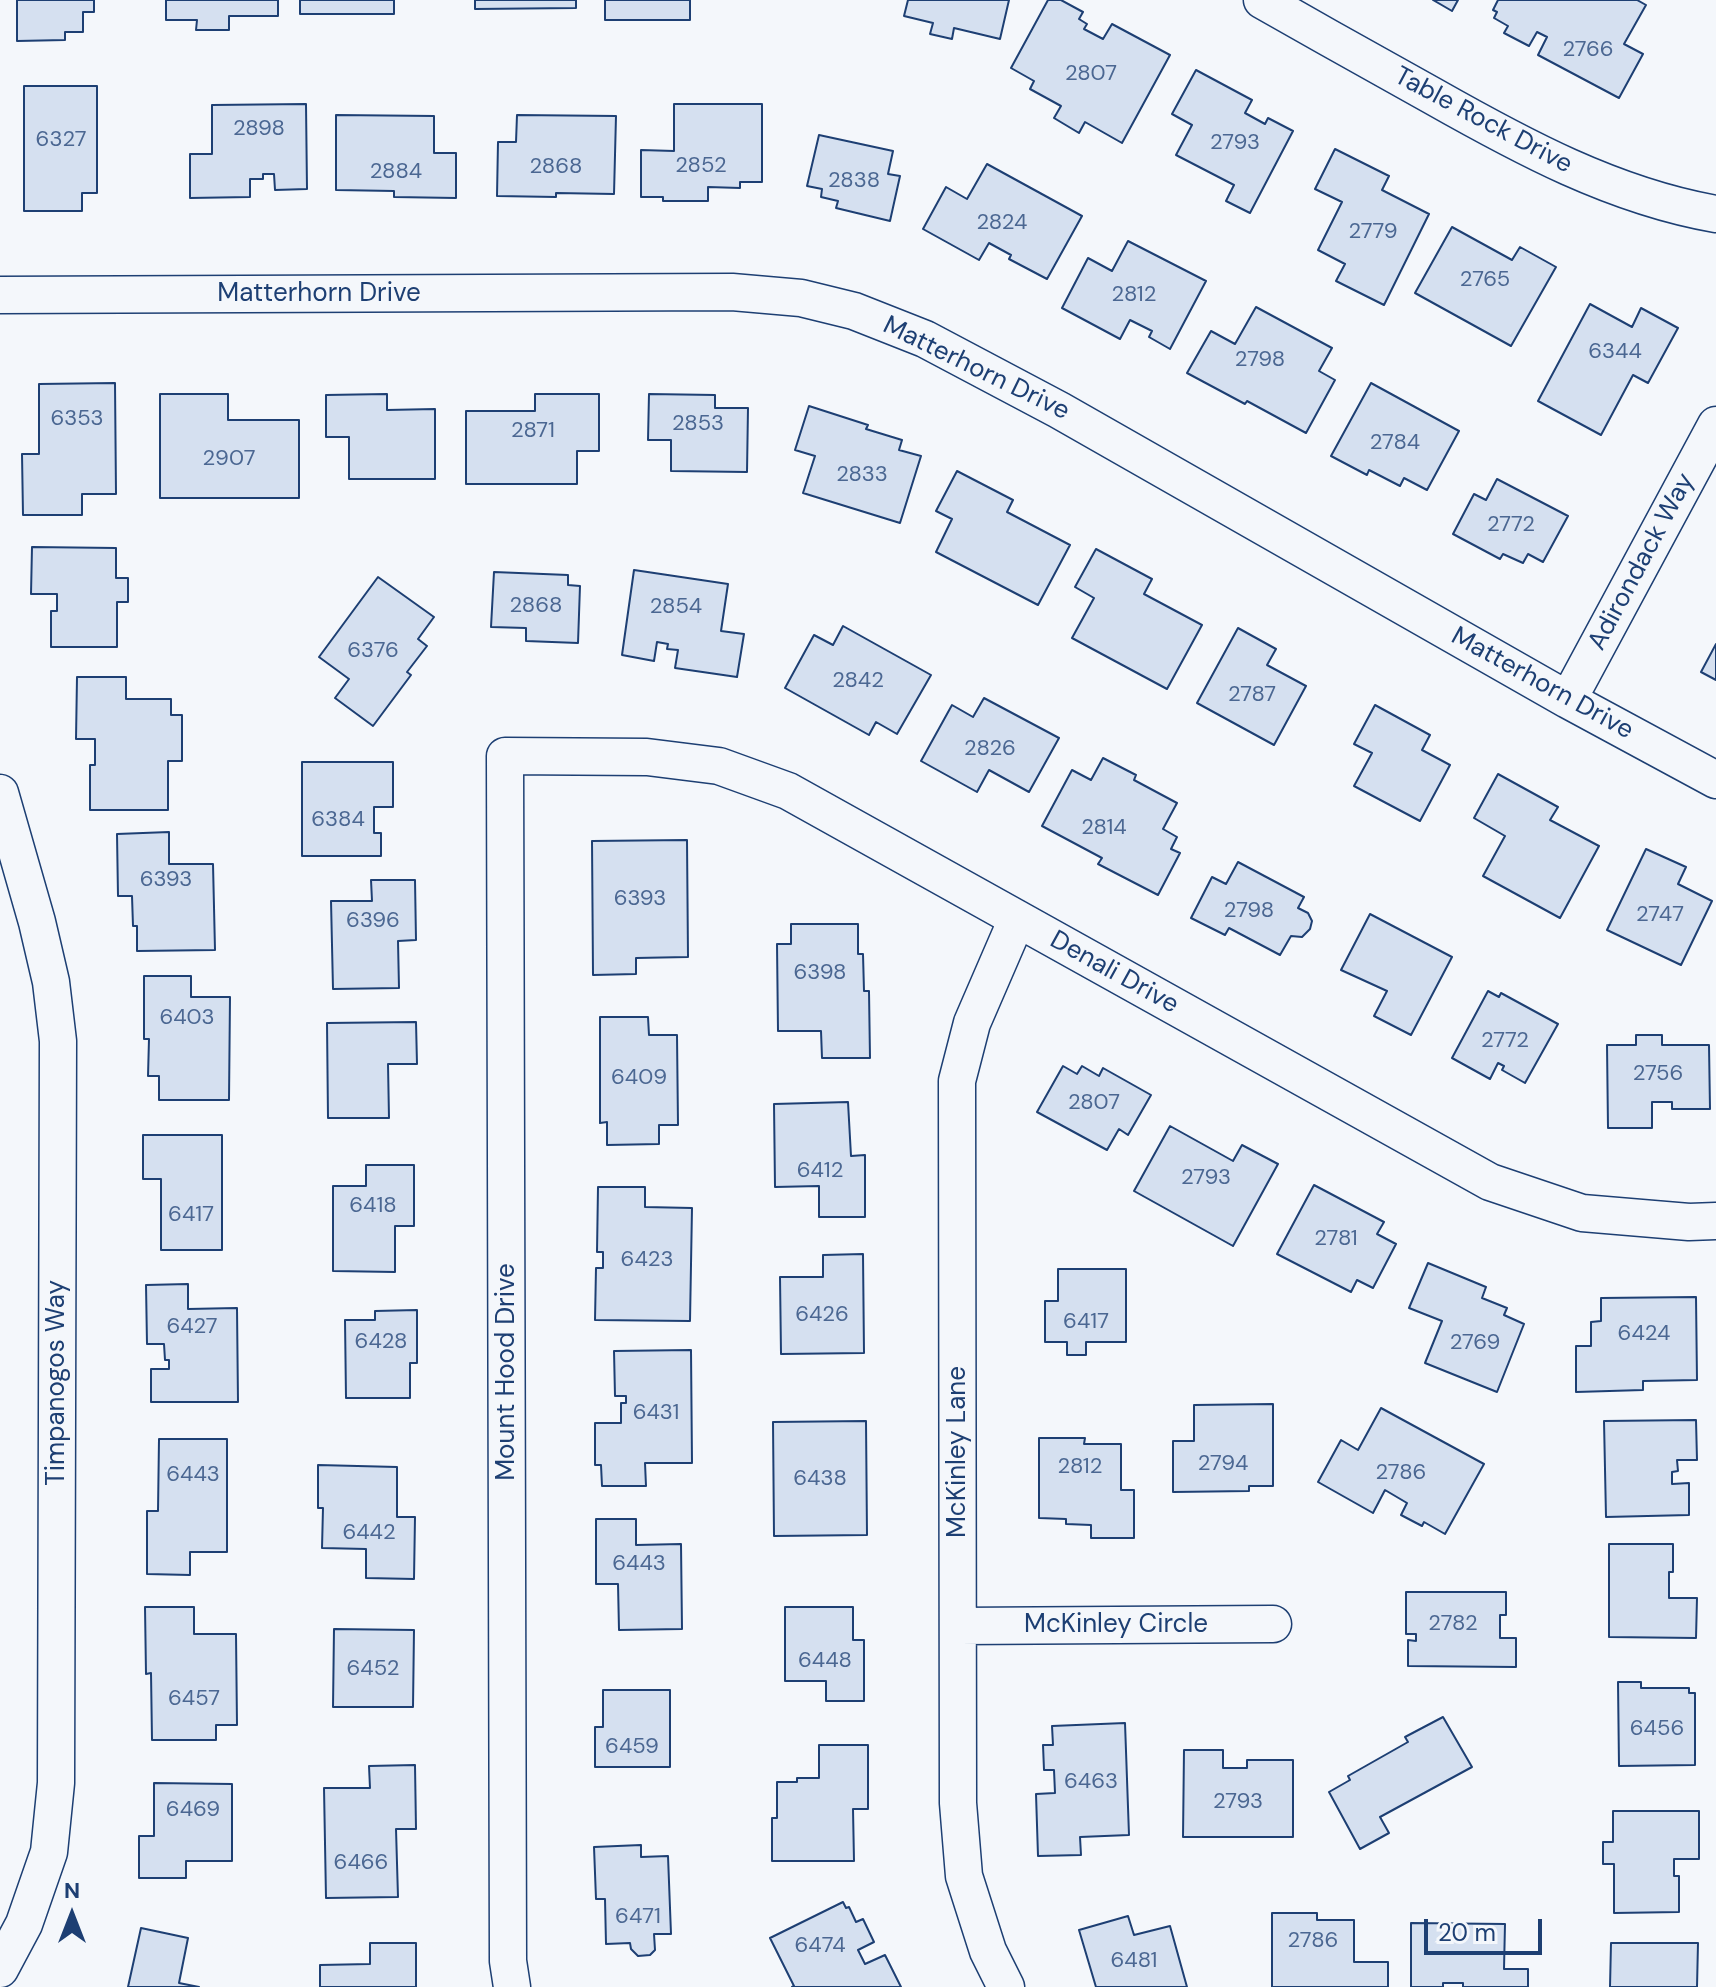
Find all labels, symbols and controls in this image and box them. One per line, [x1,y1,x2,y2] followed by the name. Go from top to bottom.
[1562,37,1614,63] house number: 2766
[1065,61,1117,87] house number: 2807
[1389,61,1577,181] street label: Table Rock Drive
[233,116,285,142] house number: 2898
[36,127,86,153] house number: 6327
[1210,130,1260,156] house number: 2793
[675,153,727,179] house number: 2852
[530,154,582,180] house number: 2868
[370,159,422,185] house number: 2884
[828,168,880,194] house number: 2838
[977,210,1027,236] house number: 2824
[1348,219,1398,245] house number: 2779
[1460,267,1510,293] house number: 2765
[217,278,421,310] street label: Matterhorn Drive
[1112,282,1156,308] house number: 2812
[878,310,1074,428] street label: Matterhorn Drive
[1588,339,1642,365] house number: 6344
[1235,347,1285,373] house number: 2798
[50,406,104,432] house number: 6353
[672,411,724,437] house number: 2853
[511,418,555,444] house number: 2871
[1370,430,1420,456] house number: 2784
[203,446,255,472] house number: 2907
[836,462,888,488] house number: 2833
[1582,468,1702,656] street label: Adirondack Way
[1487,512,1535,538] house number: 2772
[510,593,562,619] house number: 2868
[650,594,702,620] house number: 2854
[1445,621,1639,747] street label: Matterhorn Drive
[347,638,399,664] house number: 6376
[832,668,884,694] house number: 2842
[1228,682,1276,708] house number: 2787
[964,736,1016,762] house number: 2826
[311,807,365,833] house number: 6384
[1081,815,1127,841] house number: 2814
[140,867,192,893] house number: 6393
[614,886,666,912] house number: 6393
[1224,898,1274,924] house number: 2798
[1636,902,1684,928] house number: 2747
[346,908,400,934] house number: 6396
[1044,925,1184,1021] street label: Denali Drive
[794,960,846,986] house number: 6398
[159,1005,215,1031] house number: 6403
[1481,1028,1529,1054] house number: 2772
[1633,1061,1683,1087] house number: 2756
[611,1065,667,1091] house number: 6409
[1068,1090,1120,1116] house number: 2807
[797,1158,843,1184] house number: 6412
[1181,1165,1231,1191] house number: 2793
[349,1193,397,1219] house number: 6418
[168,1202,214,1228] house number: 6417
[1314,1226,1358,1252] house number: 2781
[621,1247,673,1273] house number: 6423
[491,1263,523,1481] street label: Mount Hood Drive
[41,1280,73,1486] street label: Timpanogos Way
[795,1302,849,1328] house number: 6426
[1063,1309,1109,1335] house number: 6417
[166,1314,218,1340] house number: 6427
[1618,1321,1670,1347] house number: 6424
[355,1329,407,1355] house number: 6428
[1450,1330,1500,1356] house number: 2769
[942,1366,974,1538] street label: McKinley Lane
[633,1400,679,1426] house number: 6431
[1198,1451,1248,1477] house number: 2794
[1058,1454,1102,1480] house number: 2812
[1376,1460,1426,1486] house number: 2786
[166,1462,220,1488] house number: 6443
[793,1466,847,1492] house number: 6438
[342,1520,396,1546] house number: 6442
[612,1551,666,1577] house number: 6443
[1024,1609,1208,1641] street label: McKinley Circle
[1428,1611,1478,1637] house number: 2782
[798,1648,852,1674] house number: 6448
[347,1656,399,1682] house number: 6452
[168,1686,220,1712] house number: 6457
[1630,1716,1684,1742] house number: 6456
[605,1734,659,1760] house number: 6459
[1064,1769,1118,1795] house number: 6463
[1213,1789,1263,1815] house number: 2793
[166,1797,220,1823] house number: 6469
[334,1850,388,1876] house number: 6466
[32,1875,112,1955] north arrow
[64,1876,80,1905] text: N
[1428,1903,1546,1953] scale bar
[615,1904,661,1930] house number: 6471
[1438,1917,1496,1948] text: 20 m
[1288,1928,1338,1954] house number: 2786
[795,1933,845,1959] house number: 6474
[1111,1948,1157,1974] house number: 6481

